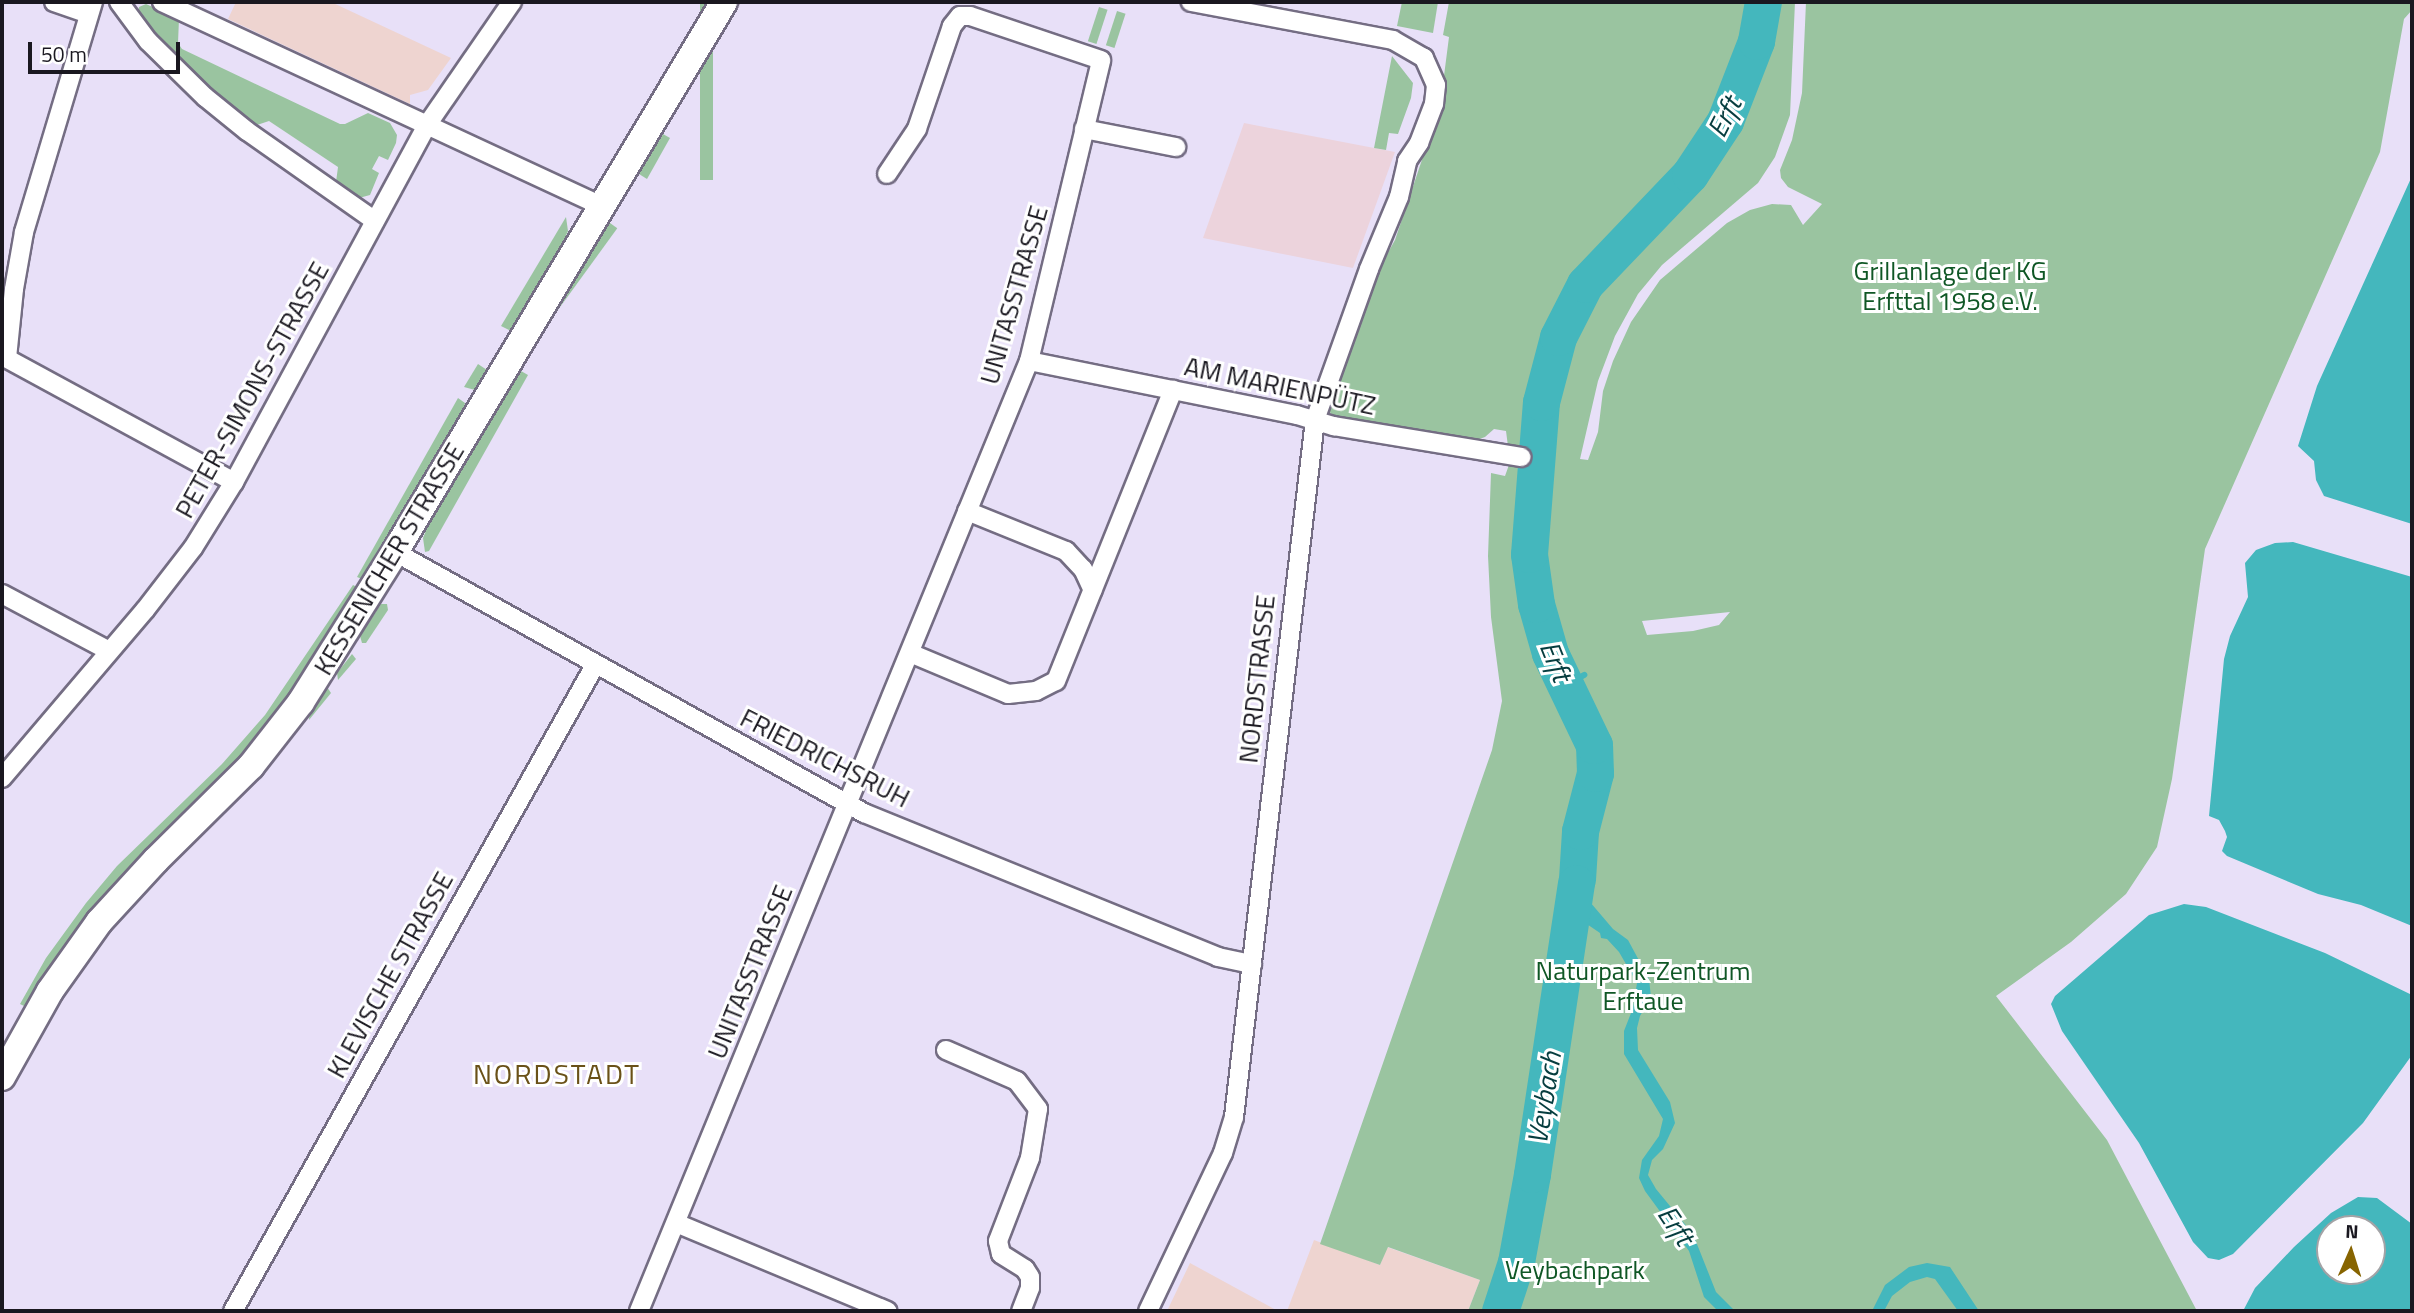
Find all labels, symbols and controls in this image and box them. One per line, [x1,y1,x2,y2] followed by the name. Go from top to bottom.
[32,28,184,72] scale bar
[41,38,87,70] text: 50 m
[1700,91,1748,143] water label: Erft
[974,202,1054,388] street label: UNITASSTRASSE
[1854,255,2046,316] park label: Grillanlage der KG Erfttal 1958 e.V.
[169,257,335,523] street label: PETER-SIMONS-STRASSE
[1182,351,1378,421] street label: AM MARIENPÜTZ
[307,437,471,681] street label: KESSENICHER STRASSE
[1233,593,1281,765] street label: NORDSTRASSE
[1533,636,1579,686] water label: Erft
[735,702,915,814] street label: FRIEDRICHSRUH
[320,867,460,1083] street label: KLEVISCHE STRASSE
[701,881,799,1063] street label: UNITASSTRASSE
[1536,955,1750,1016] park label: Naturpark-Zentrum Erftaue
[1520,1049,1568,1147] water label: Veybach
[474,1057,640,1091] district label: NORDSTADT
[1651,1199,1701,1251] water label: Erft
[2316,1215,2386,1285] north arrow
[2345,1216,2359,1245] text: N
[1505,1254,1645,1286] park label: Veybachpark

